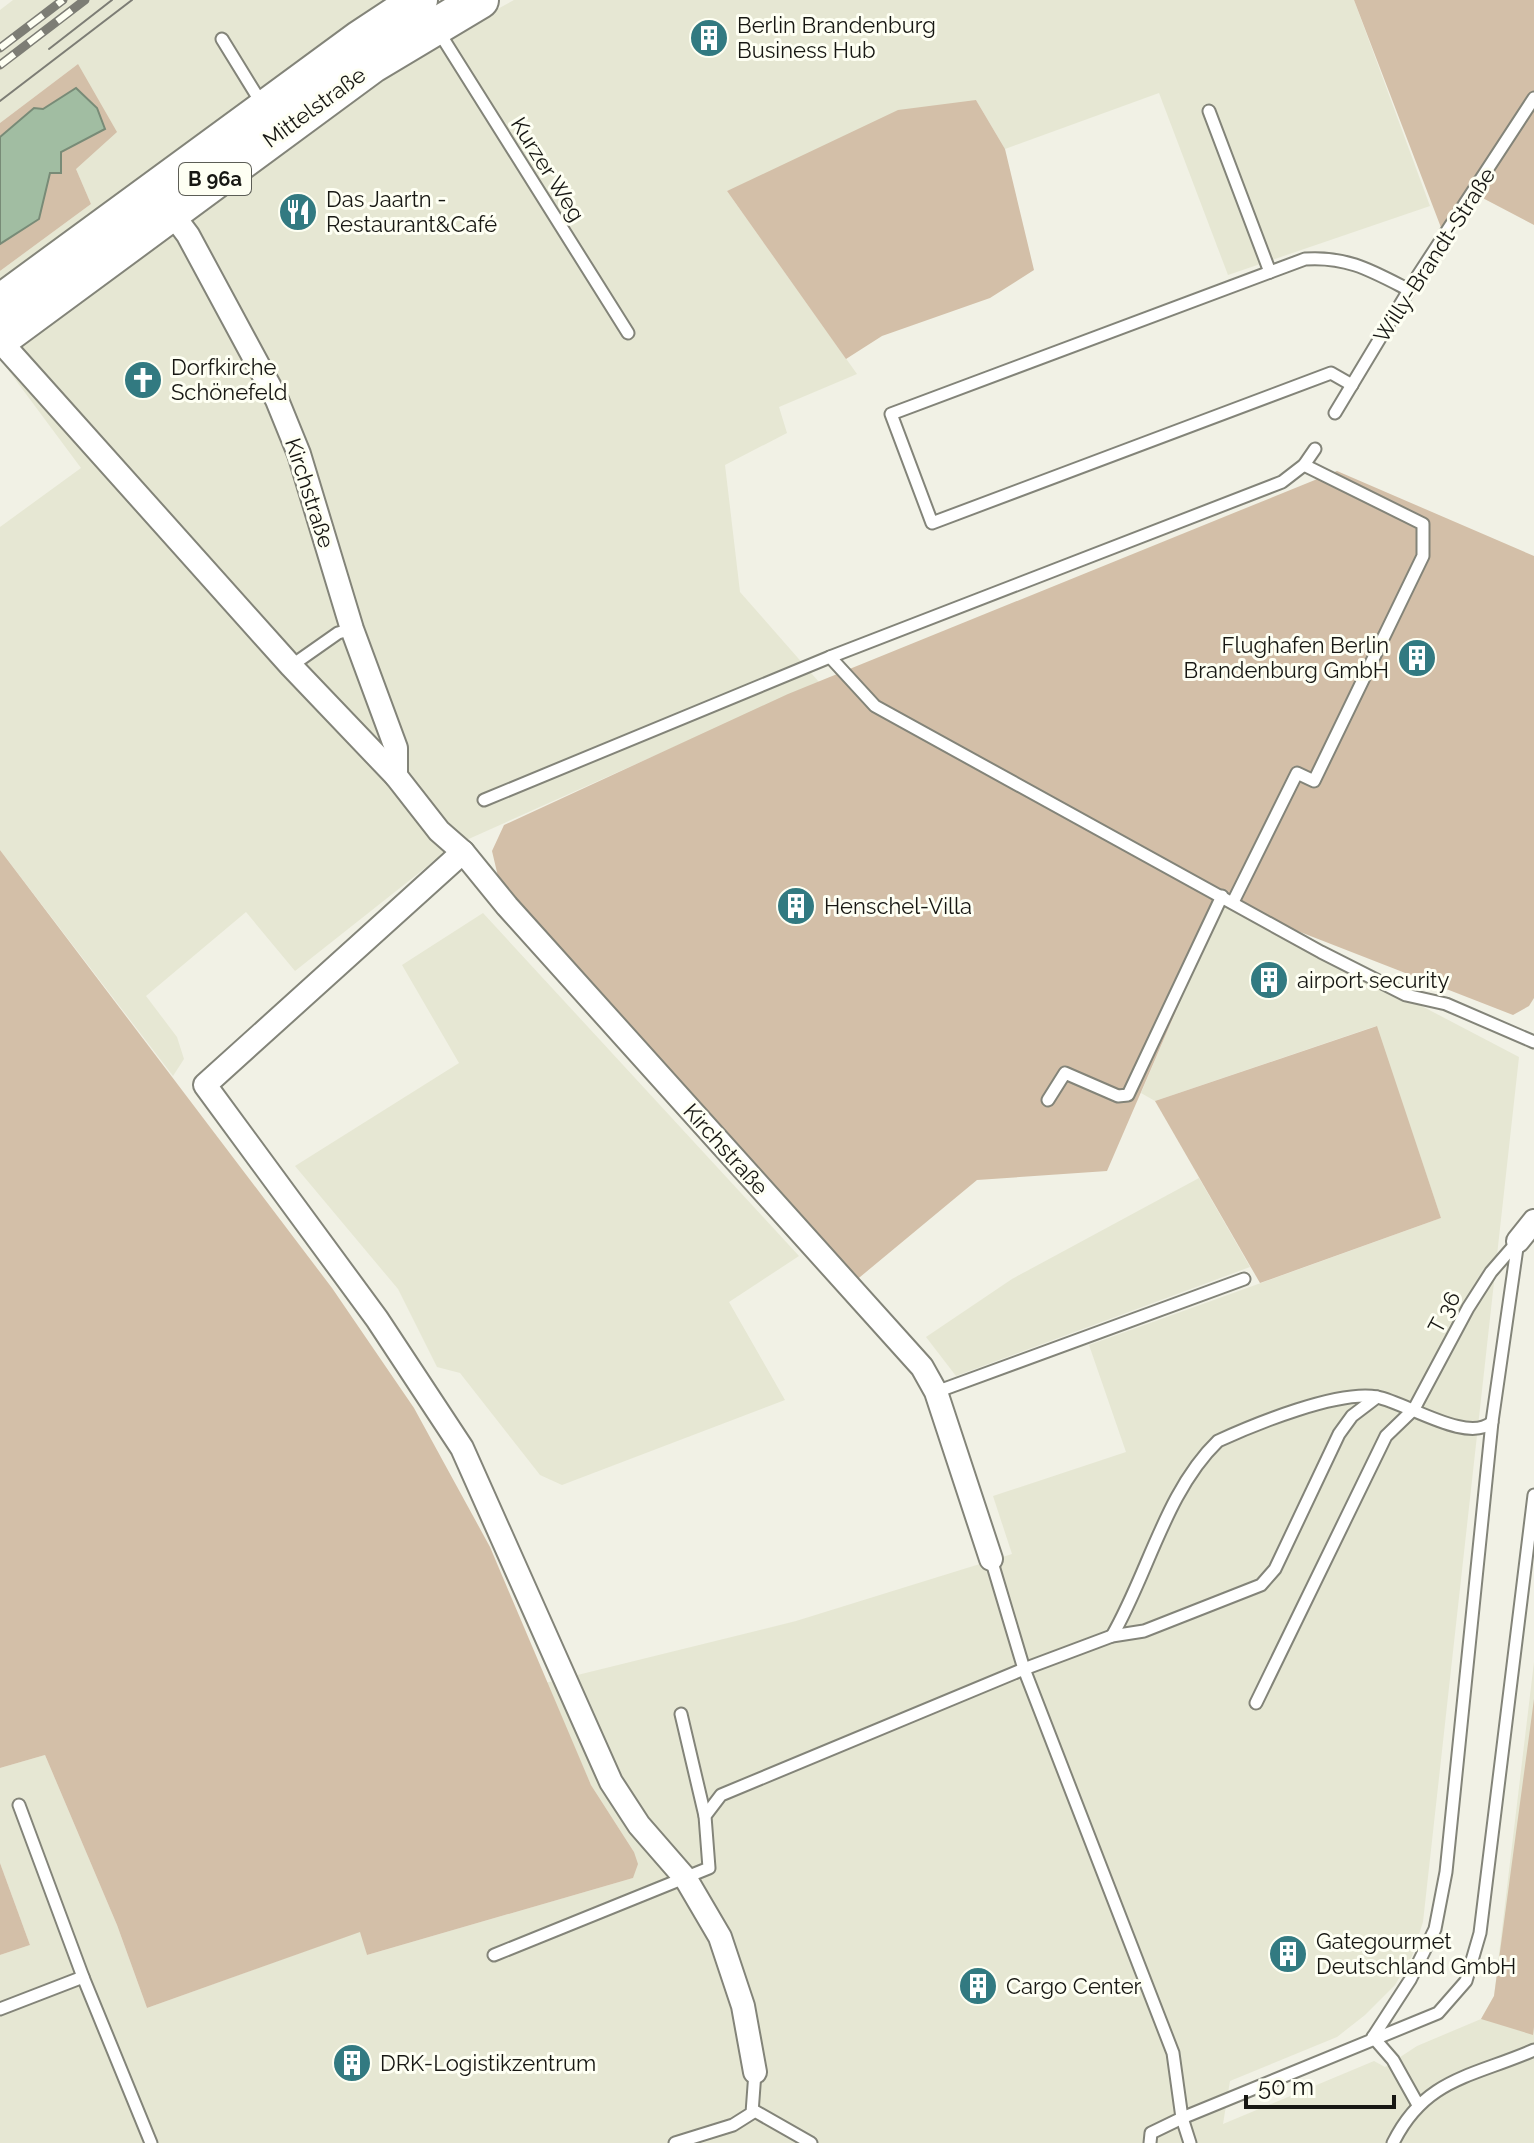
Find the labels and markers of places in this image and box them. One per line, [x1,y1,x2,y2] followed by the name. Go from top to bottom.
[737,12,936,63] place label: Berlin Brandenburg Business Hub
[688,17,730,59] building icon: Berlin Brandenburg Business Hub
[326,186,497,237] place label: Das Jaartn - Restaurant&Café
[277,191,319,233] restaurant icon: Das Jaartn - Restaurant&Café
[171,354,287,405] place label: Dorfkirche Schönefeld
[122,359,164,401] church icon: Dorfkirche Schönefeld
[1184,632,1389,683] place label: Flughafen Berlin Brandenburg GmbH
[1396,637,1438,679] building icon: Flughafen Berlin Brandenburg GmbH
[775,885,817,927] building icon: Henschel-Villa
[824,893,972,919] place label: Henschel-Villa
[1248,959,1290,1001] building icon: airport security
[1297,967,1449,993] place label: airport security
[1316,1928,1516,1979] place label: Gategourmet Deutschland GmbH
[1267,1933,1309,1975] building icon: Gategourmet Deutschland GmbH
[957,1965,999,2007] building icon: Cargo Center
[1006,1973,1142,1999] place label: Cargo Center
[331,2042,373,2084] building icon: DRK-Logistikzentrum
[380,2050,596,2076] place label: DRK-Logistikzentrum

